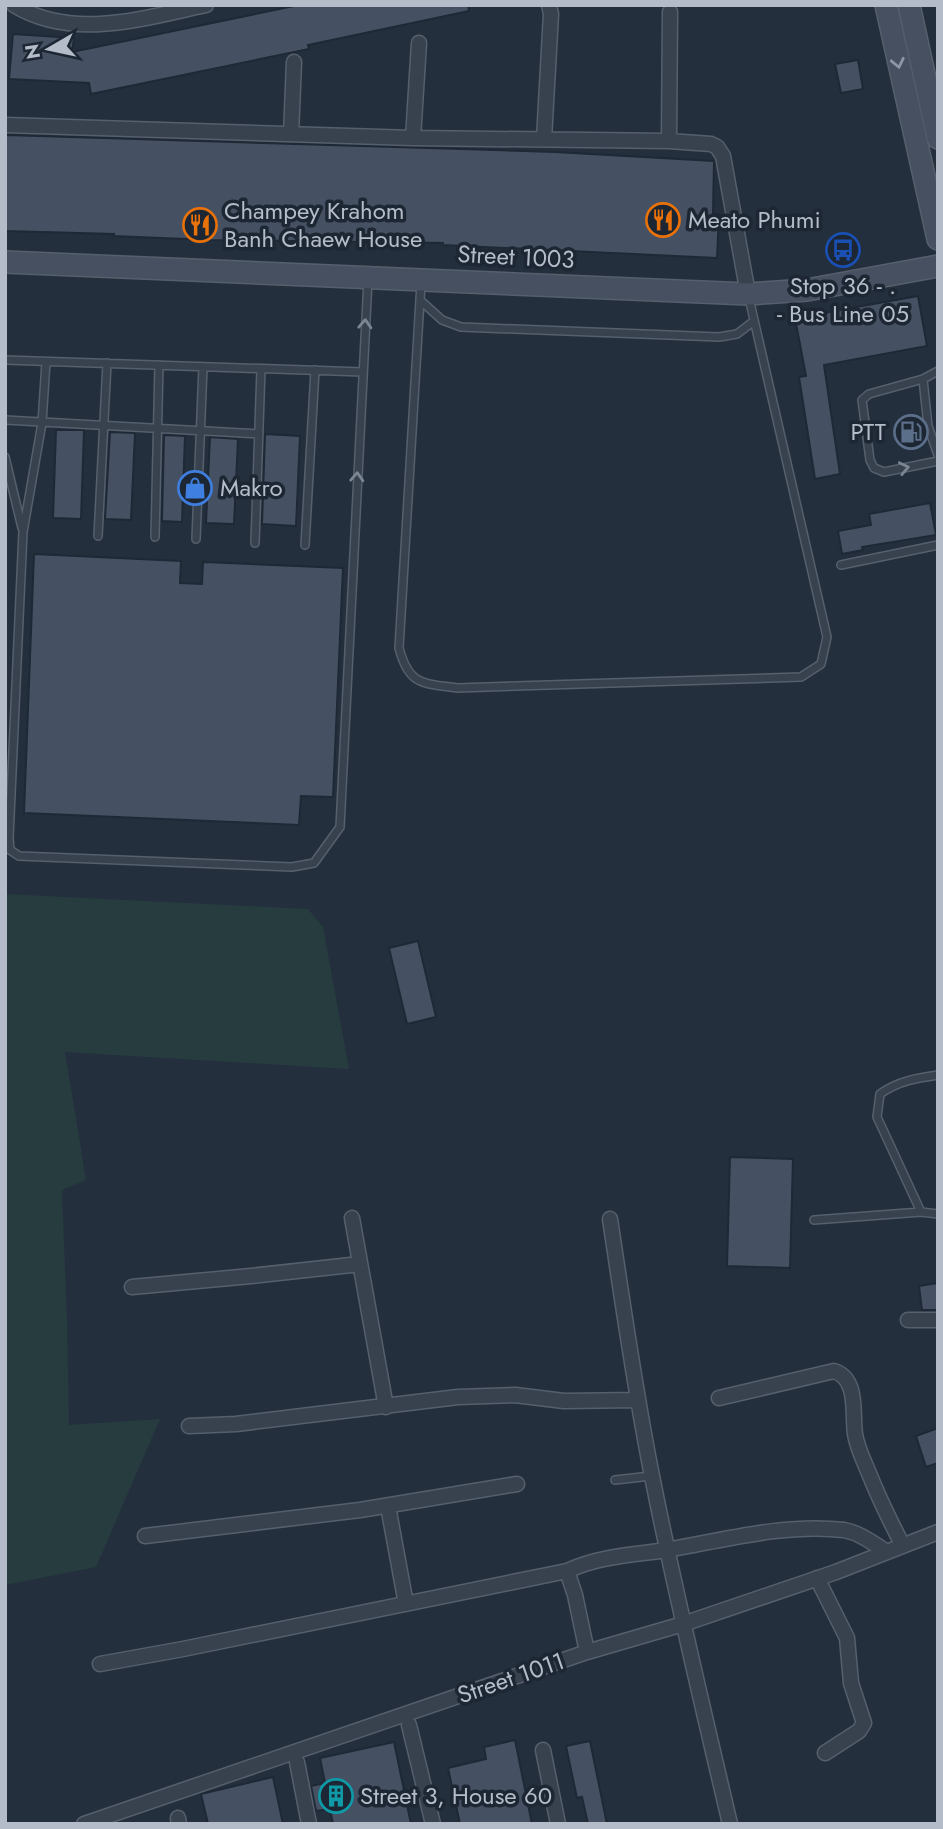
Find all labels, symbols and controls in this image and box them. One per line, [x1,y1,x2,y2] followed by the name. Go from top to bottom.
[14,14,84,84] north arrow
[18,42,47,61] text: N
[890,57,905,69] one-way arrow
[224,193,422,256] place label: Champey Krahom Banh Chaew House
[644,201,682,239] restaurant icon: Meato Phumi
[688,202,821,237] place label: Meato Phumi
[181,206,219,244] restaurant icon: Champey Krahom Banh Chaew House
[824,231,862,269] bus stop icon: Stop 36 - . - Bus Line 05
[457,236,575,277] street label: Street 1003
[777,268,909,331] place label: Stop 36 - . - Bus Line 05
[358,319,373,330] one-way arrow
[892,413,930,451] fuel station icon: PTT
[851,414,886,449] place label: PTT
[898,461,910,476] one-way arrow
[176,469,214,507] shop icon: Makro
[220,470,283,505] place label: Makro
[350,471,365,482] one-way arrow
[453,1643,569,1712] street label: Street 1011
[317,1777,355,1815] building icon: Street 3, House 60
[360,1778,552,1813] place label: Street 3, House 60

